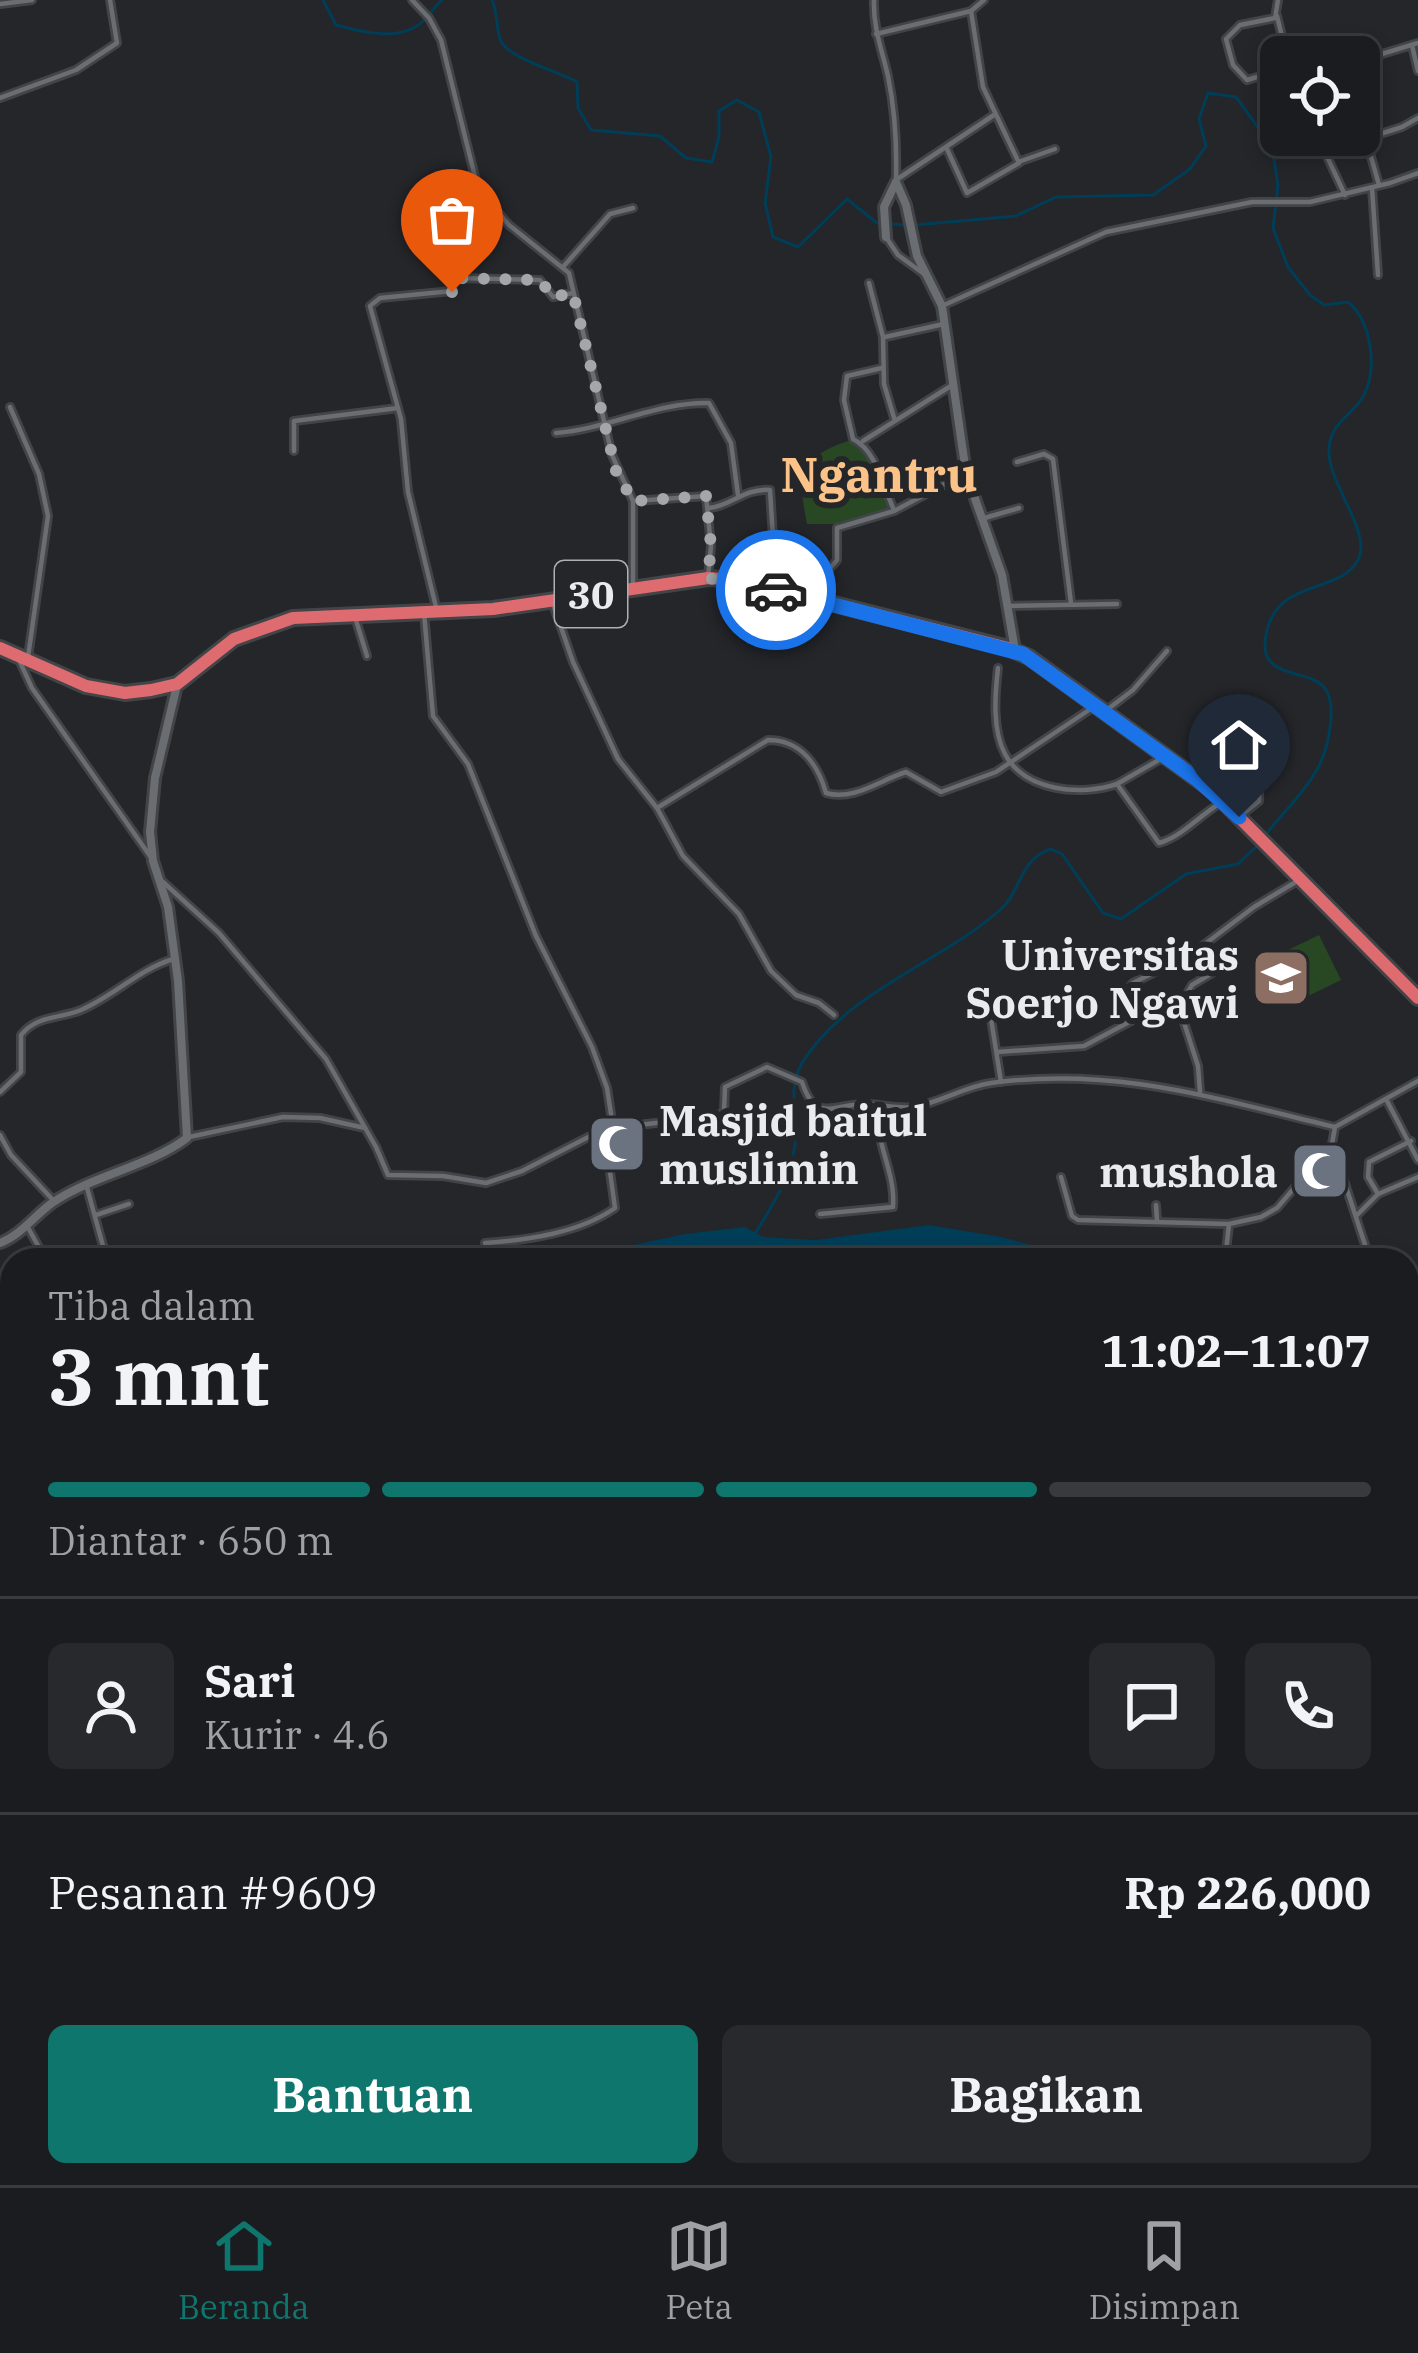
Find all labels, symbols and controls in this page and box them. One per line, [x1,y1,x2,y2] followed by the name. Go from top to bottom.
[1260,36,1380,156] map controls
[1260,36,1380,156] button: locate
[401,169,503,292] pin
[419,187,485,253] icon: bag
[781,443,978,505] district label: Ngantru
[716,530,836,650] courier
[743,557,809,623] icon: car
[555,561,627,627] road number: 30
[1188,694,1290,817] pin
[1206,712,1272,778] icon: home
[965,927,1239,1030] place label: Universitas Soerjo Ngawi
[1250,947,1312,1009] school or university icon: Universitas Soerjo Ngawi
[659,1093,927,1196] place label: Masjid baitul muslimin
[586,1113,648,1175] mosque icon: Masjid baitul muslimin
[1289,1140,1351,1202] mosque icon: mushola
[1099,1144,1278,1199] place label: mushola
[48,1280,255,1331] text: Tiba dalam
[1101,1321,1371,1379] text: 11:02–11:07
[48,1325,269,1426] text: 3 mnt
[48,1515,334,1566] text: Diantar · 650 m
[48,1643,174,1769] button: person
[1089,1643,1215,1769] button: chat
[1245,1643,1371,1769] button: phone
[204,1651,295,1709] text: Sari
[204,1709,390,1760] text: Kurir · 4.6
[48,1863,378,1921] text: Pesanan #9609
[1124,1863,1371,1921] text: Rp 226,000
[48,2025,698,2163] button: Bantuan
[722,2025,1371,2163] button: Bagikan
[178,2213,310,2328] tab: Beranda
[665,2213,733,2328] tab: Peta
[1089,2213,1240,2328] tab: Disimpan

